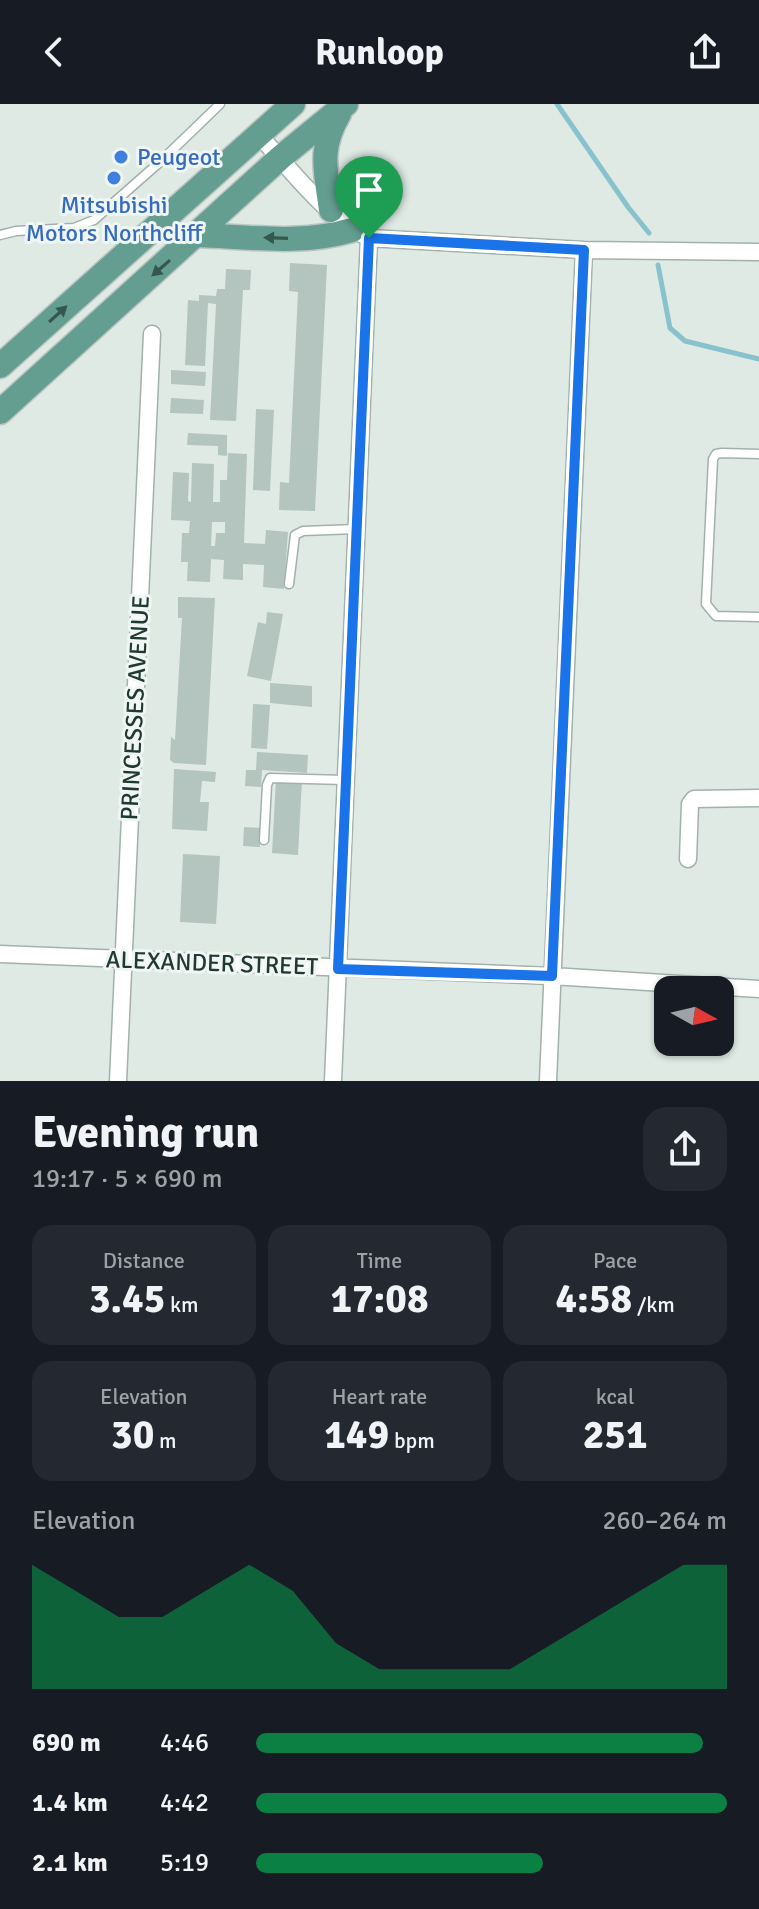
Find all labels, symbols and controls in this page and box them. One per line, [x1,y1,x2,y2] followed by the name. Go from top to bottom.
[32,30,76,74] icon: back
[315,30,444,75] text: Runloop
[683,30,727,74] icon: share
[137,142,220,172] place label: Peugeot
[112,148,130,166] marker: Peugeot
[335,156,403,238] pin
[347,168,391,212] icon: arrive
[105,169,123,187] marker: Mitsubishi Motors Northcliff
[26,190,204,248] place label: Mitsubishi Motors Northcliff
[263,231,288,244] one-way arrow
[152,259,172,276] one-way arrow
[48,306,68,323] one-way arrow
[114,595,156,821] street label: PRINCESSES AVENUE
[105,944,319,982] street label: ALEXANDER STREET
[654,976,734,1056] north arrow
[654,976,734,1056] map controls
[32,1106,259,1160] text: Evening run
[643,1107,727,1191] button: share
[32,1163,223,1195] text: 19:17 · 5 × 690 m
[103,1247,185,1274] text: Distance
[357,1247,402,1274] text: Time
[593,1247,637,1274] text: Pace
[89,1274,165,1324] text: 3.45
[330,1274,429,1324] text: 17:08
[556,1274,632,1324] text: 4:58
[165,1291,199,1318] text: km
[632,1291,675,1318] text: /km
[100,1383,188,1410] text: Elevation
[332,1383,427,1410] text: Heart rate
[596,1383,634,1410] text: kcal
[111,1410,154,1460] text: 30
[324,1410,389,1460] text: 149
[583,1410,648,1460] text: 251
[154,1427,177,1454] text: m
[389,1427,435,1454] text: bpm
[32,1505,136,1537] text: Elevation
[603,1505,727,1537] text: 260–264 m
[32,1727,101,1759] text: 690 m
[160,1727,209,1759] text: 4:46
[32,1787,108,1819] text: 1.4 km
[160,1787,209,1819] text: 4:42
[32,1847,108,1879] text: 2.1 km
[160,1847,209,1879] text: 5:19

